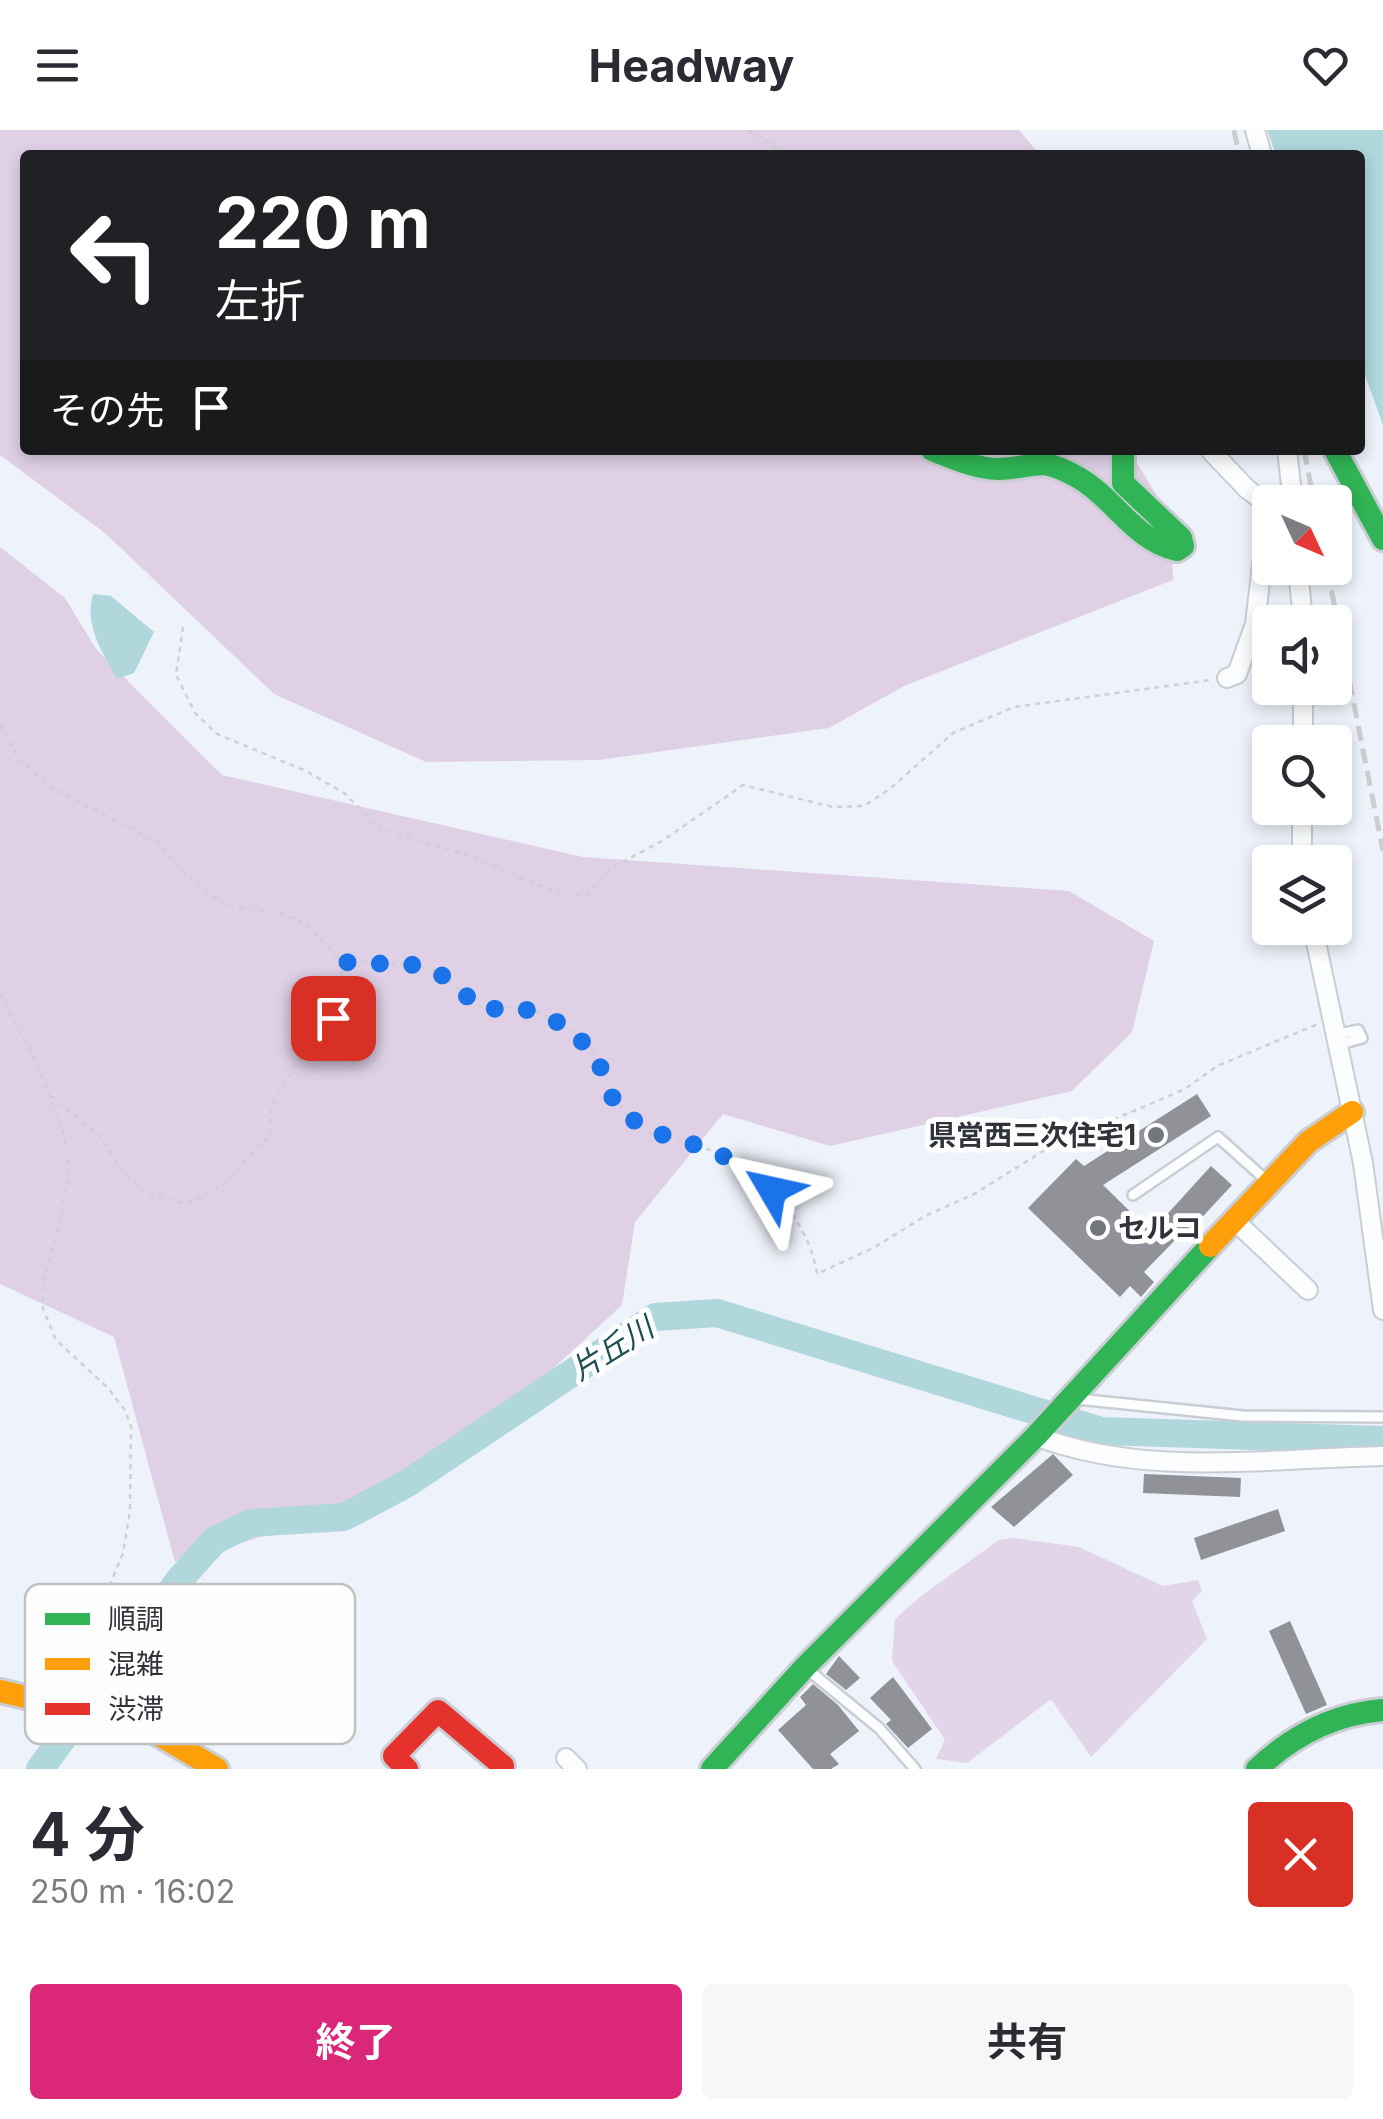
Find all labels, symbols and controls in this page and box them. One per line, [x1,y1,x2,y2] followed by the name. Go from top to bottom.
[30,38,85,93] icon: menu
[589,38,794,93] text: Headway
[1298,38,1353,93] icon: heart
[215,180,431,265] text: 220 m
[50,190,180,320] icon: left
[215,273,305,328] text: 左折
[184,380,239,435] icon: arrive
[50,387,164,433] text: その先
[1252,485,1352,585] north arrow
[1252,485,1352,945] map controls
[1252,605,1352,705] button: sound
[1252,725,1352,825] button: search
[1252,845,1352,945] button: layers
[291,976,376,1061] pin
[306,991,361,1046] icon: arrive
[928,1118,1136,1152] place label: 県営西三次住宅1
[1145,1124,1167,1146] marker: 県営西三次住宅1
[720,1138,824,1242] position arrow
[1118,1211,1201,1245] place label: セルコ
[1087,1217,1109,1239] marker: セルコ
[564,1307,662,1387] water label: 片丘川
[25,1584,355,1744] legend
[108,1602,164,1636] text: 順調
[108,1647,164,1681] text: 混雑
[108,1692,164,1726] text: 渋滞
[30,1798,145,1870] text: 4 分
[1248,1802,1353,1907] button: close
[30,1872,235,1911] text: 250 m · 16:02
[30,1984,682,2099] button: 終了
[702,1984,1353,2099] button: 共有

